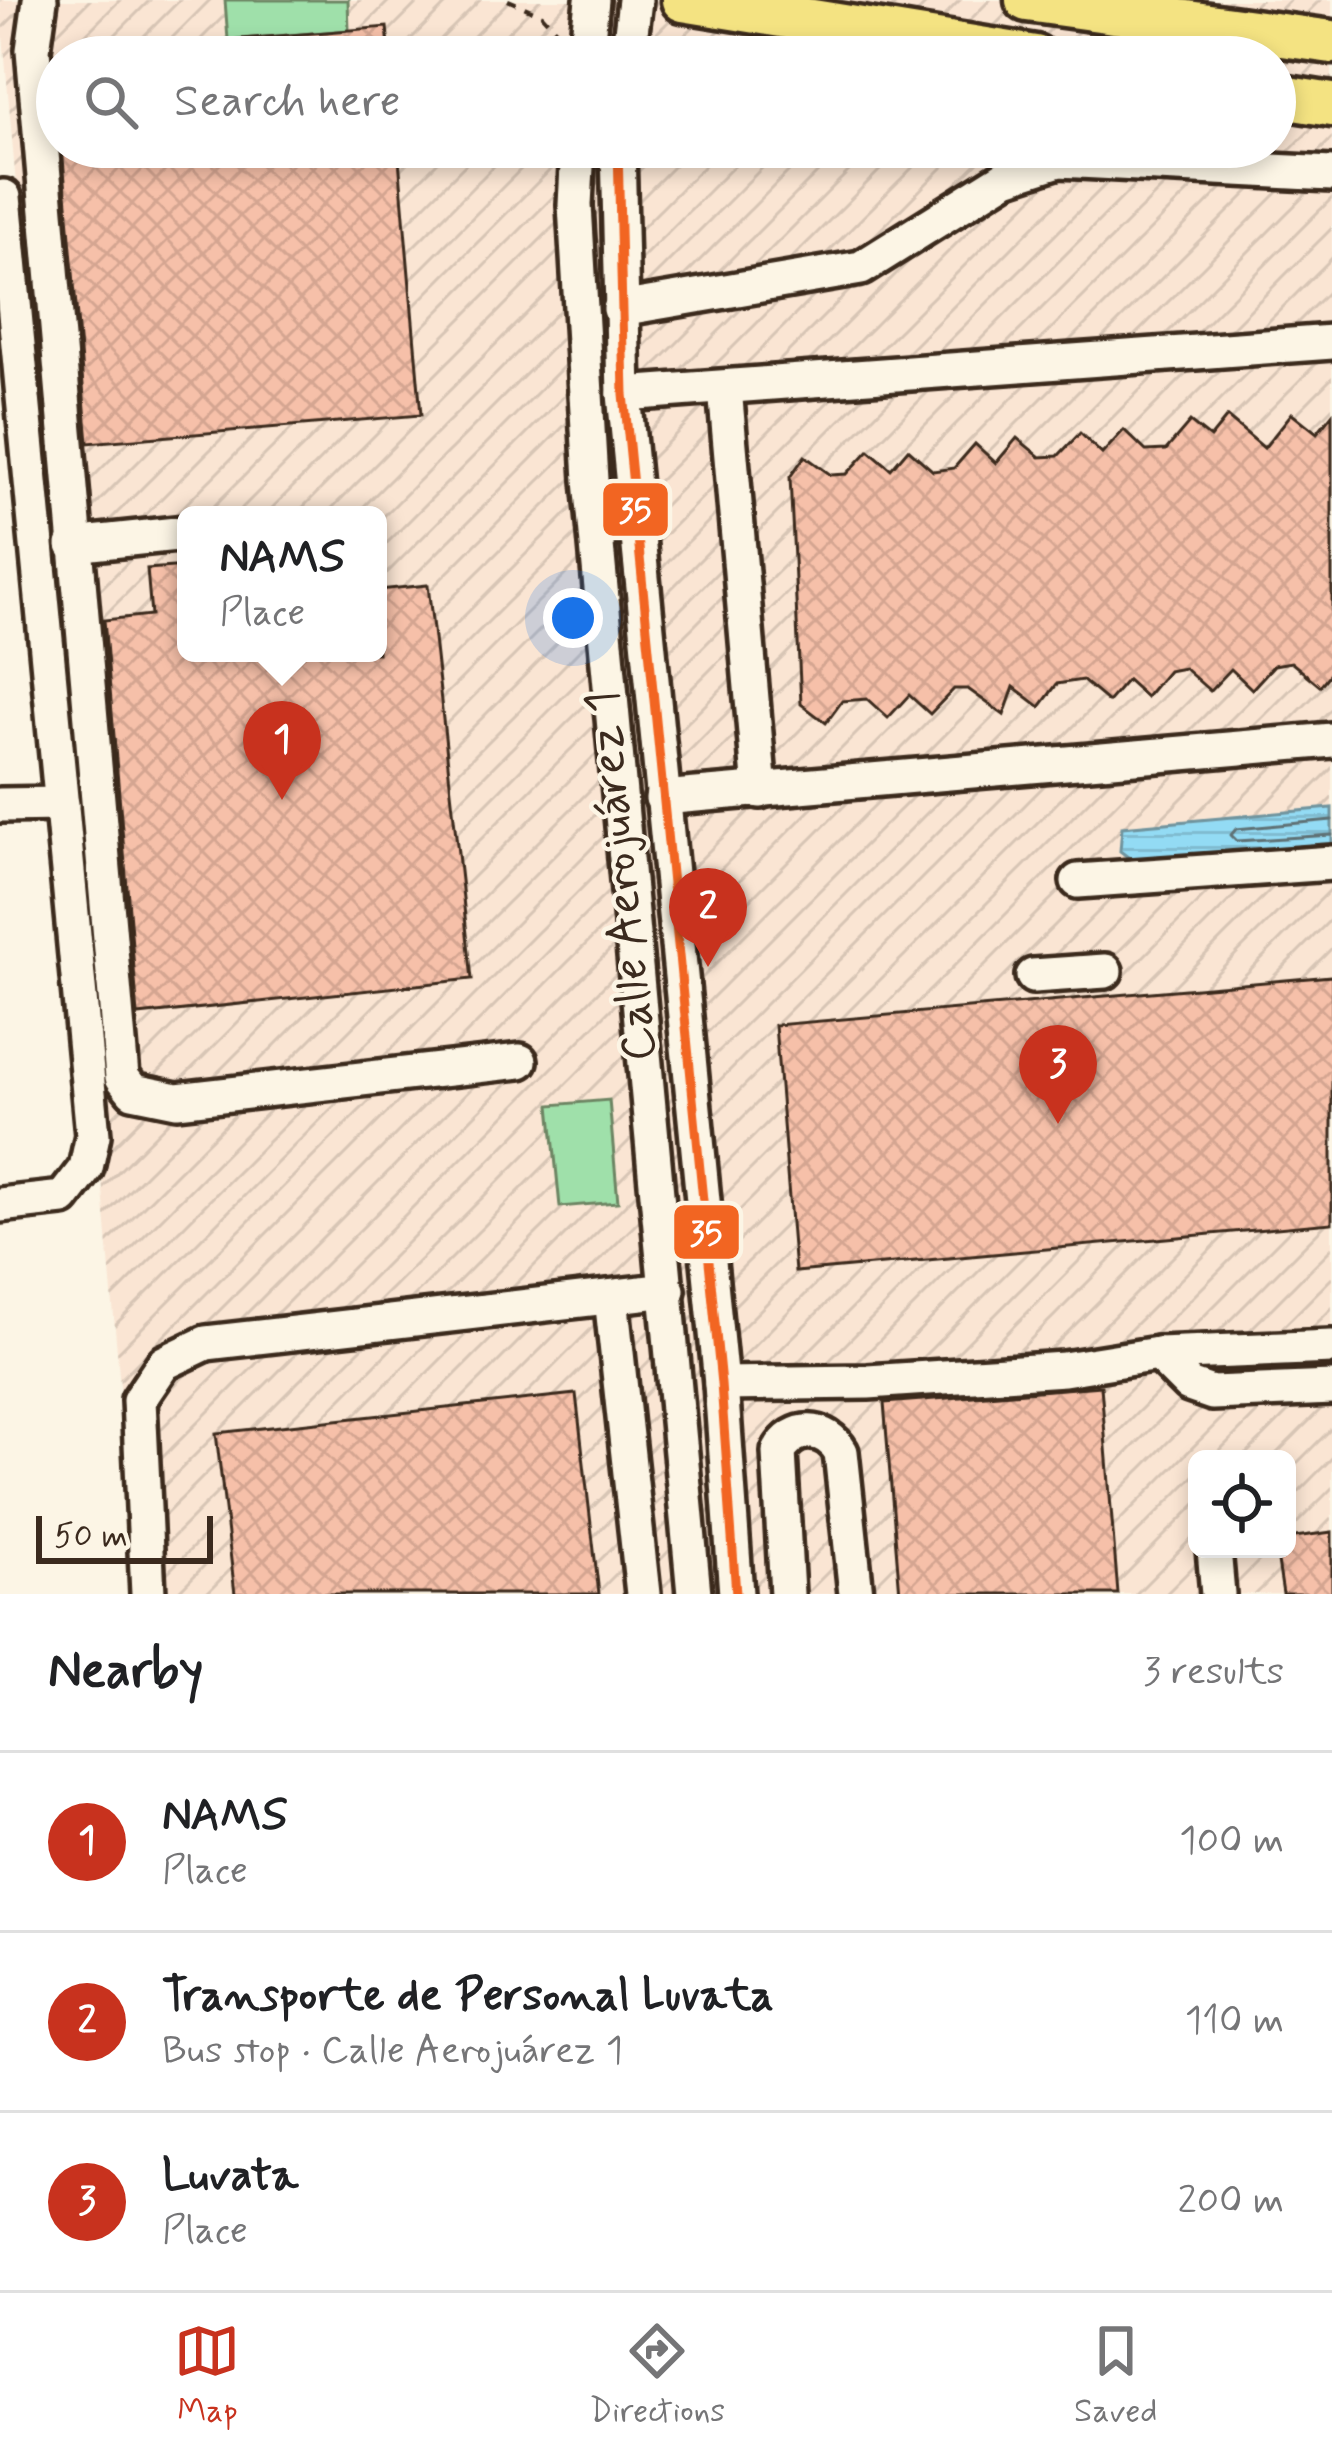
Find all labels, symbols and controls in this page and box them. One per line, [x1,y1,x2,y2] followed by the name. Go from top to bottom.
[36,36,1296,168] search box
[78,69,144,135] icon: search
[174,73,401,132] text: Search here
[601,481,670,538] line badge: 35
[619,490,651,534] text: 35
[177,506,387,662] popup
[219,529,345,588] text: NAMS
[219,588,305,639] text: Place
[543,588,603,648] your location
[571,688,673,1064] street label: Calle Aerojuárez 1
[243,701,321,800] pin: 1
[669,868,747,967] pin: 2
[1019,1025,1097,1124] pin: 3
[672,1203,741,1261] line badge: 35
[690,1213,722,1257] text: 35
[1188,1450,1296,1558] map controls
[1188,1450,1296,1558] button: locate
[36,1510,213,1563] scale bar
[54,1515,128,1559] text: 50 m
[48,1639,203,1705] text: Nearby
[1143,1647,1284,1698] text: 3 results
[162,1787,287,1846] text: NAMS
[78,1816,96,1867] text: 1
[1179,1816,1284,1867] text: 100 m
[162,1846,248,1897] text: Place
[162,1967,774,2026] text: Transporte de Personal Luvata
[77,1996,97,2047] text: 2
[1185,1996,1284,2047] text: 110 m
[162,2026,623,2077] text: Bus stop · Calle Aerojuárez 1
[162,2147,298,2206] text: Luvata
[78,2176,96,2227] text: 3
[1178,2176,1284,2227] text: 200 m
[162,2206,248,2257] text: Place
[174,2318,240,2434] tab: Map
[589,2318,725,2434] tab: Directions
[1074,2318,1158,2434] tab: Saved

